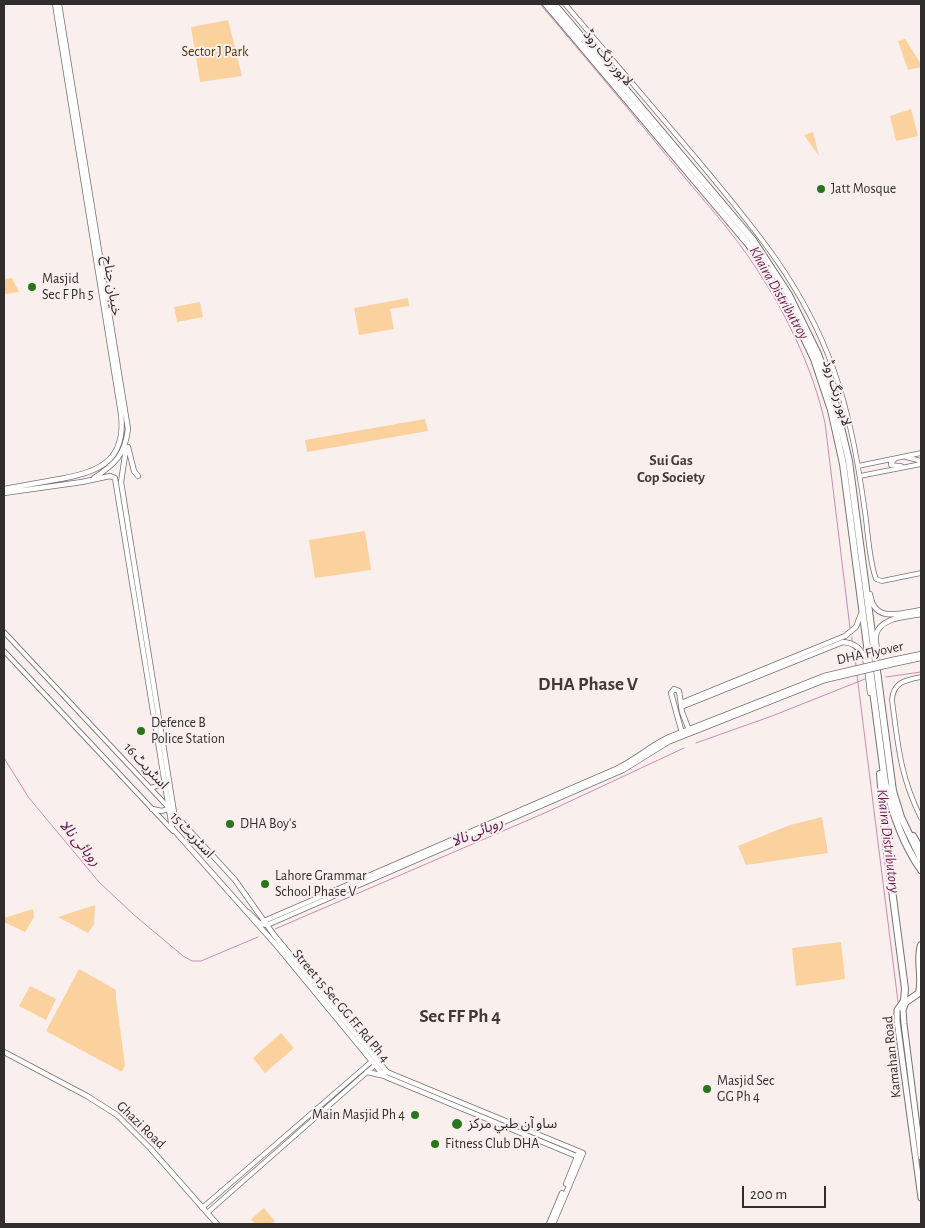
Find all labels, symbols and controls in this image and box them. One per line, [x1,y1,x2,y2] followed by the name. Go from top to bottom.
[580,26,636,90] street label: لاہور رنگ روڈ
[182,44,248,60] park label: Sector J Park
[831,181,896,197] place label: Jatt Mosque
[815,183,827,195] marker: Jatt Mosque
[745,243,813,343] water label: Khaira Distributroy
[99,255,125,317] street label: خیبان جناح
[42,271,94,304] place label: Masjid Sec F Ph 5
[26,281,38,293] marker: Masjid Sec F Ph 5
[819,358,855,428] street label: لاہور رنگ روڈ
[637,451,705,486] district label: Sui Gas Cop Society
[835,638,905,668] street label: DHA Flyover
[538,673,638,695] district label: DHA Phase V
[151,715,225,748] place label: Defence B Police Station
[135,725,147,737] marker: Defence B Police Station
[120,739,172,793] street label: اسٹریٹ 16
[873,788,903,894] water label: Khaira Distributory
[166,808,218,862] street label: اسٹریٹ 15
[448,813,506,851] water label: روہائی نالا
[55,816,105,870] water label: روہائی نالا
[240,816,297,832] place label: DHA Boy's
[224,818,236,830] marker: DHA Boy's
[275,868,367,900] place label: Lahore Grammar School Phase V
[259,878,271,890] marker: Lahore Grammar School Phase V
[289,946,393,1066] street label: Street 15 Sec GG FF Rd Ph 4
[419,1005,501,1027] district label: Sec FF Ph 4
[879,1015,905,1099] street label: Kamahan Road
[717,1073,774,1106] place label: Masjid Sec GG Ph 4
[701,1083,713,1095] marker: Masjid Sec GG Ph 4
[113,1098,169,1152] street label: Ghazi Road
[312,1107,405,1123] place label: Main Masjid Ph 4
[409,1109,421,1121] marker: Main Masjid Ph 4
[468,1116,557,1132] place label: ساو آن طبي مرکز
[450,1117,464,1131] marker: ساو آن طبي مرکز
[445,1136,539,1152] place label: Fitness Club DHA
[429,1138,441,1150] marker: Fitness Club DHA
[745,1176,829,1208] scale bar
[750,1187,787,1202] text: 200 m

